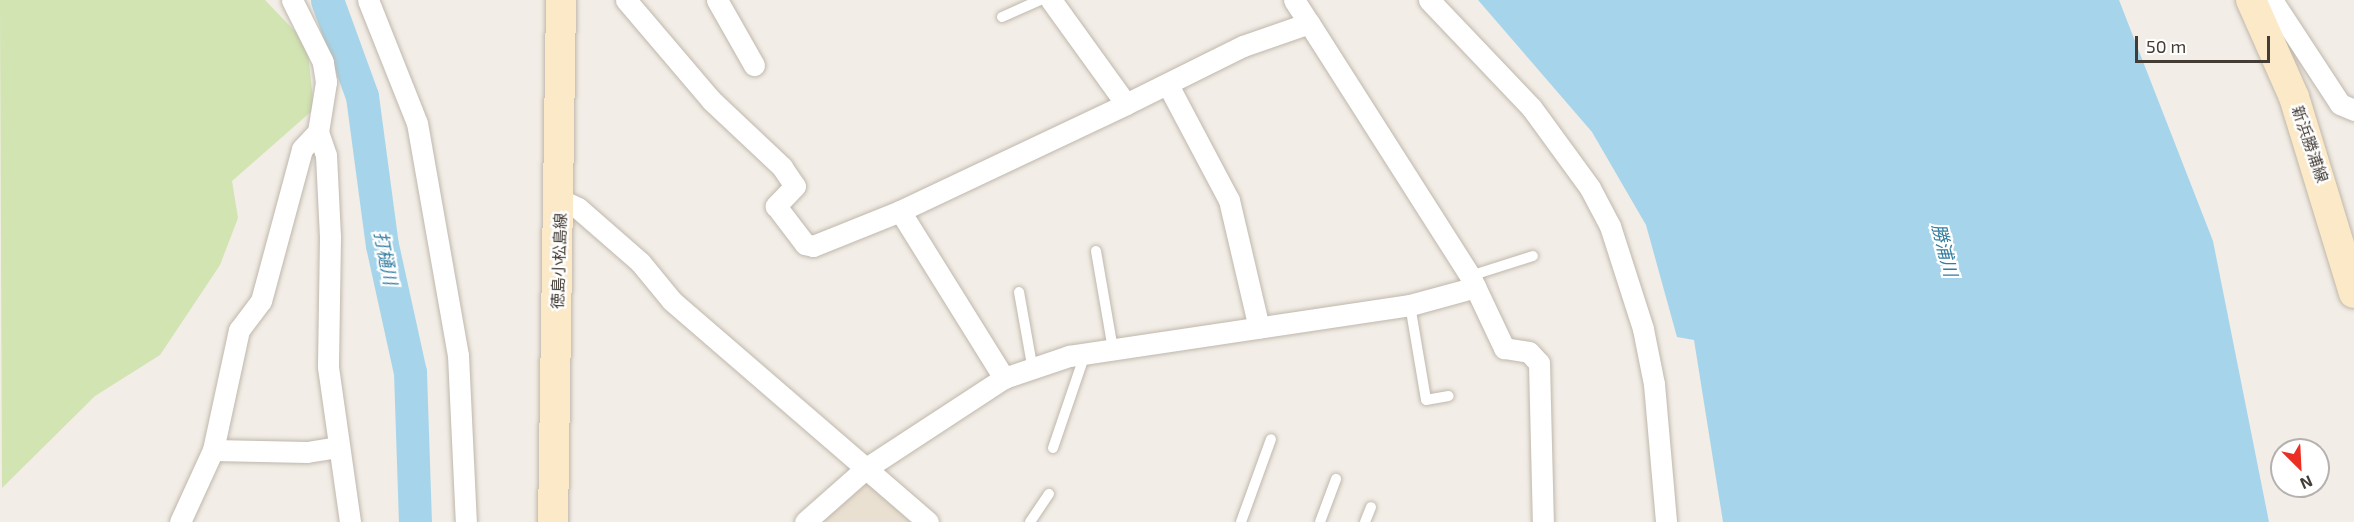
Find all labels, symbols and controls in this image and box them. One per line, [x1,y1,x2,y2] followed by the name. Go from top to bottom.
[2138,24,2273,62] scale bar
[2146,35,2186,57] text: 50 m
[2288,103,2332,185] street label: 新浜勝浦線
[548,213,570,309] street label: 徳島小松島線
[1928,221,1962,279] water label: 勝浦川
[370,229,402,287] water label: 打樋川
[2270,438,2330,498] north arrow
[2298,472,2316,494] text: N

